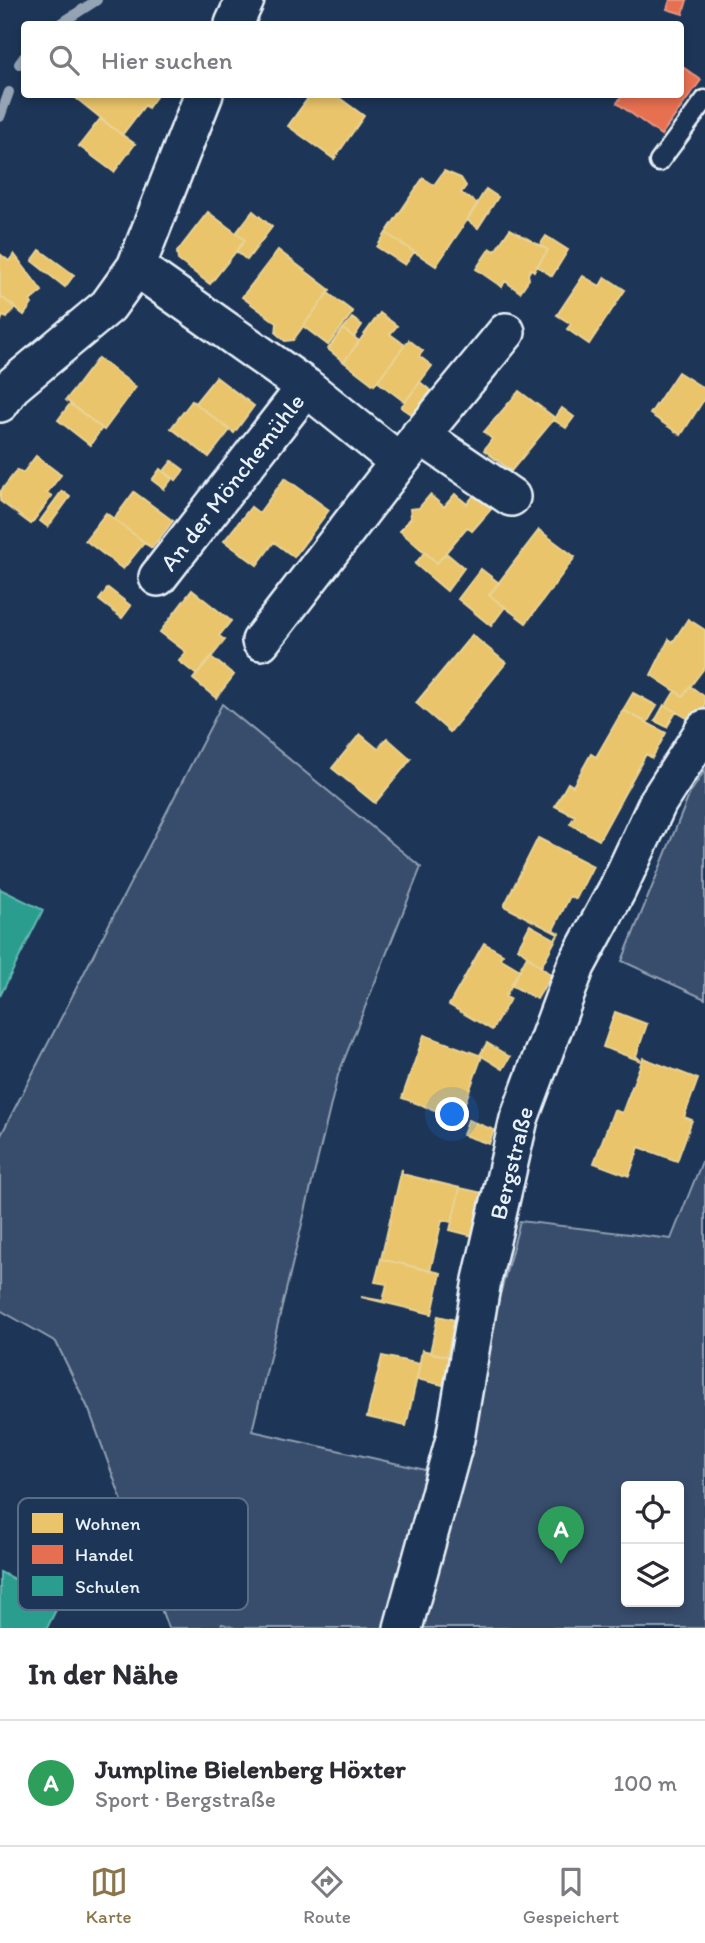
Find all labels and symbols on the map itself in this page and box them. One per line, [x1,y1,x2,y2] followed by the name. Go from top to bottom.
[154,387,310,577] street label: An der Mönchemühle
[435,1097,469,1131] your location
[483,1103,539,1223] street label: Bergstraße
[18,1498,248,1610] legend
[538,1506,584,1564] pin: A
[75,1512,141,1535] text: Wohnen
[75,1543,134,1566] text: Handel
[75,1575,140,1598] text: Schulen

